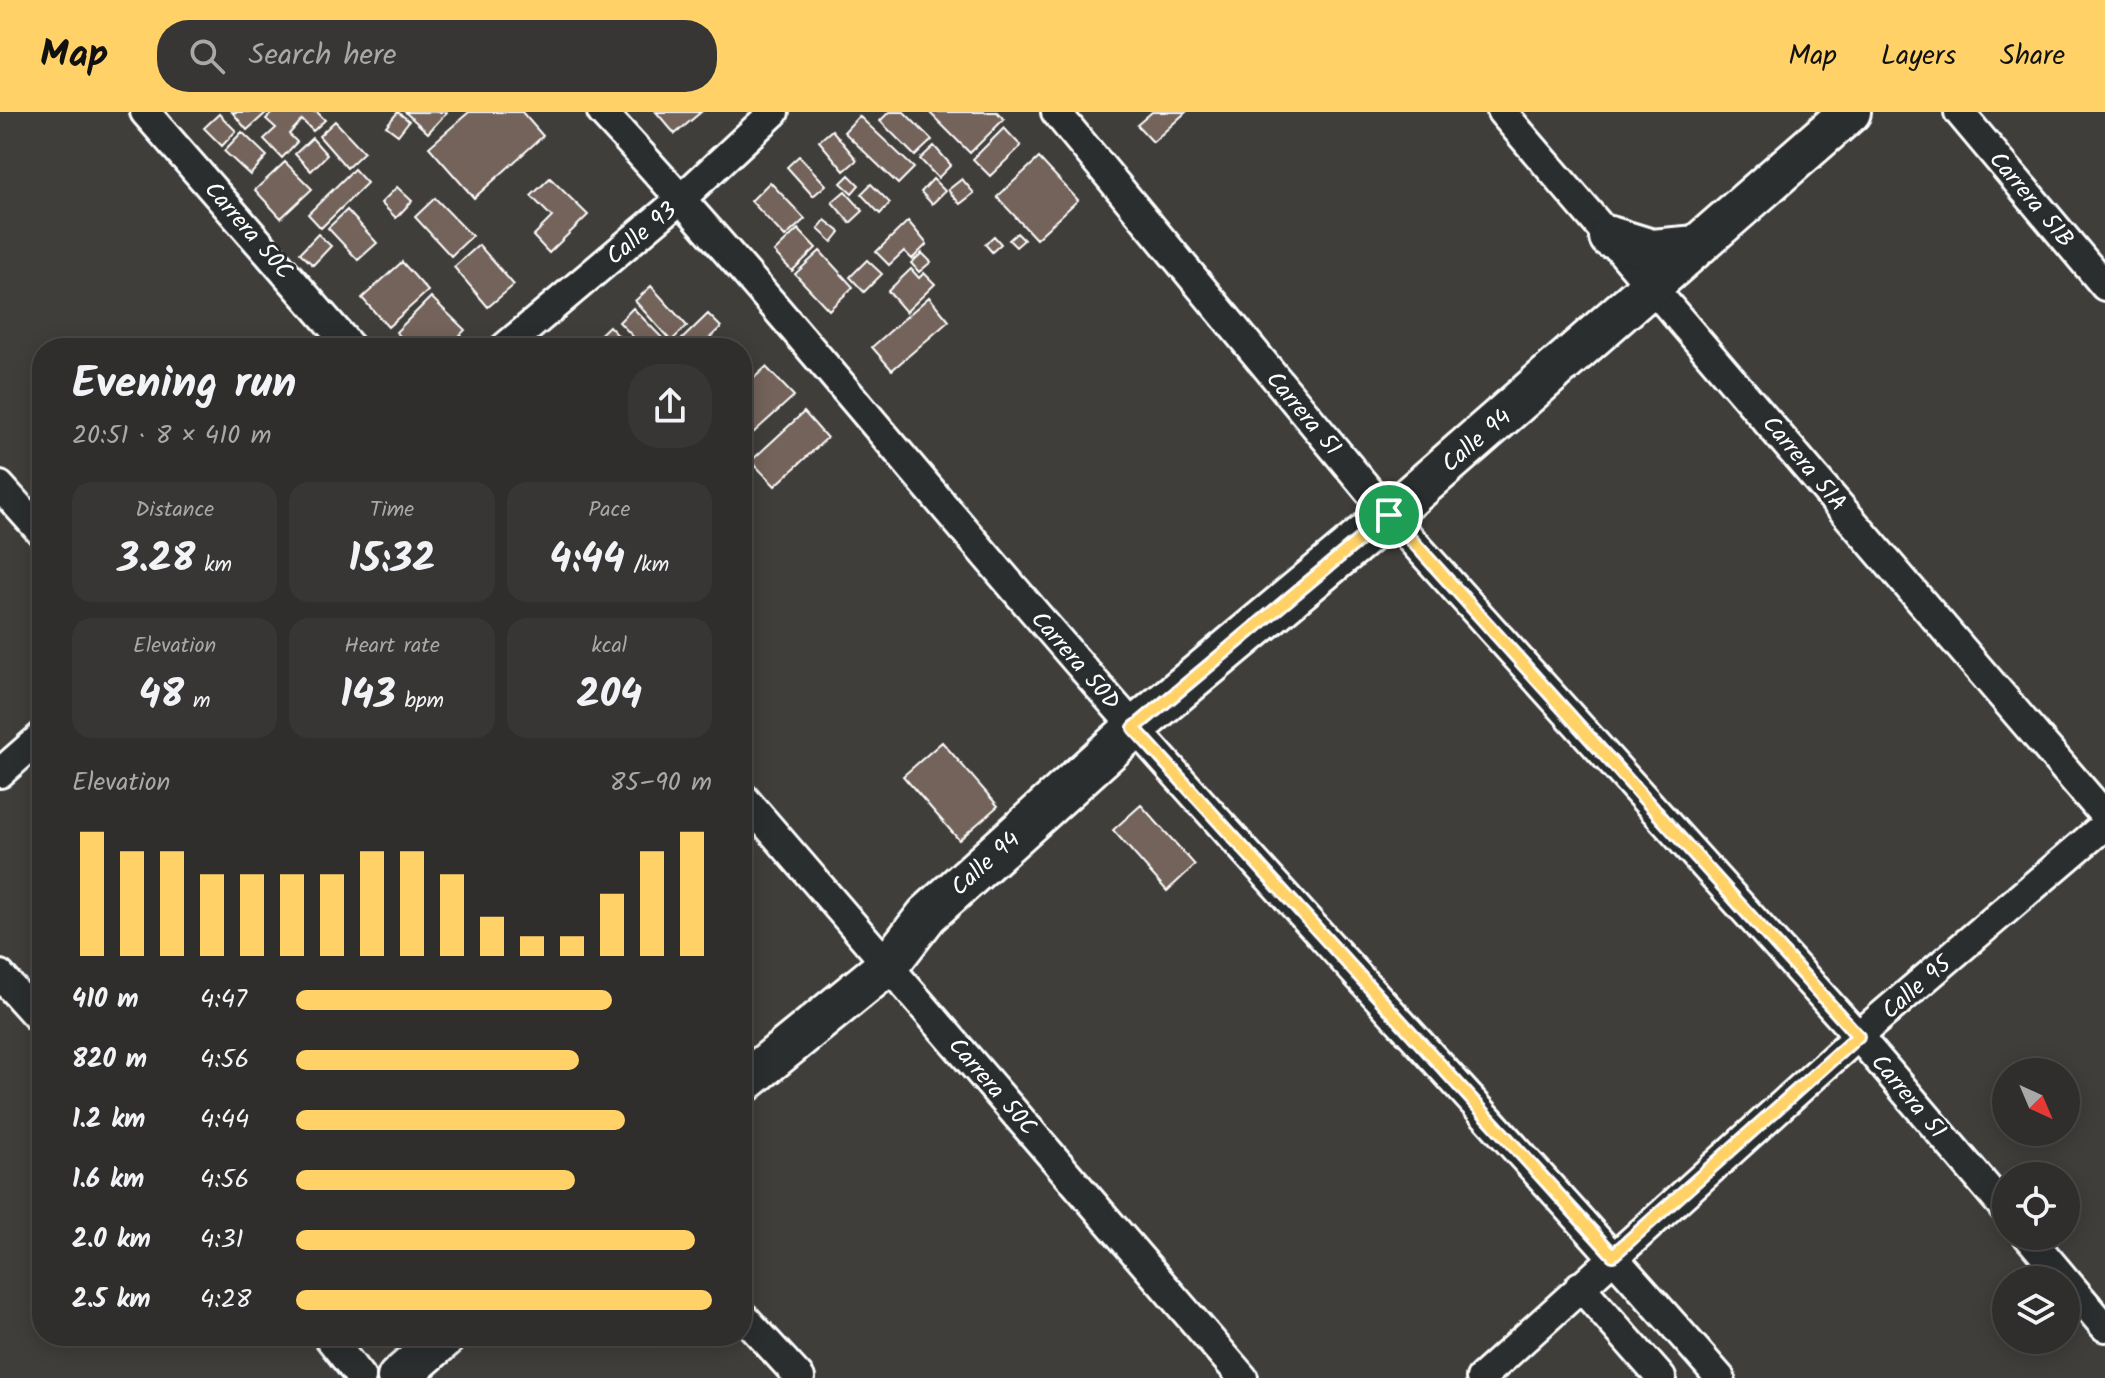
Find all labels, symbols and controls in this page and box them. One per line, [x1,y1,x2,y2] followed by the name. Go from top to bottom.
[157,20,717,92] search box
[40,26,109,86] text: Map
[249,32,396,80] text: Search here
[185,34,229,78] icon: search
[1788,34,1837,79] text: Map
[1881,34,1956,79] text: Layers
[2000,34,2065,79] text: Share
[1978,143,2083,257] street label: Carrera 51B
[194,173,302,289] street label: Carrera 50C
[598,192,686,276] street label: Calle 93
[72,350,296,420] text: Evening run
[1255,363,1350,465] street label: Carrera 51
[628,364,712,448] button: share
[1433,399,1521,483] street label: Calle 94
[1752,407,1856,521] street label: Carrera 51A
[72,415,271,457] text: 20:51 · 8 × 410 m
[1355,481,1423,549] pin
[135,493,214,528] text: Distance
[370,493,414,528] text: Time
[588,493,630,528] text: Pace
[1367,493,1411,537] icon: arrive
[117,528,195,592] text: 3.28
[348,528,436,592] text: 15:32
[549,528,625,592] text: 4:44
[195,548,232,583] text: km
[625,548,669,583] text: /km
[1020,602,1129,720] street label: Carrera 50D
[133,629,216,664] text: Elevation
[344,629,440,664] text: Heart rate
[591,629,627,664] text: kcal
[139,664,184,728] text: 48
[340,664,396,728] text: 143
[577,664,642,728] text: 204
[184,684,211,719] text: m
[396,684,444,719] text: bpm
[72,762,170,804] text: Elevation
[610,762,712,804] text: 85–90 m
[942,822,1030,906] street label: Calle 94
[1873,945,1962,1030] street label: Calle 95
[72,979,139,1021] text: 410 m
[200,979,247,1021] text: 4:47
[938,1029,1046,1145] street label: Carrera 50C
[72,1039,147,1081] text: 820 m
[200,1039,249,1081] text: 4:56
[1860,1046,1955,1148] street label: Carrera 51
[1992,1058,2080,1146] north arrow
[1992,1058,2080,1354] map controls
[72,1099,145,1141] text: 1.2 km
[200,1099,249,1141] text: 4:44
[72,1159,144,1201] text: 1.6 km
[200,1159,249,1201] text: 4:56
[1992,1162,2080,1250] button: locate
[72,1219,151,1261] text: 2.0 km
[200,1219,244,1261] text: 4:31
[1992,1266,2080,1354] button: layers
[72,1279,151,1321] text: 2.5 km
[200,1279,251,1321] text: 4:28

